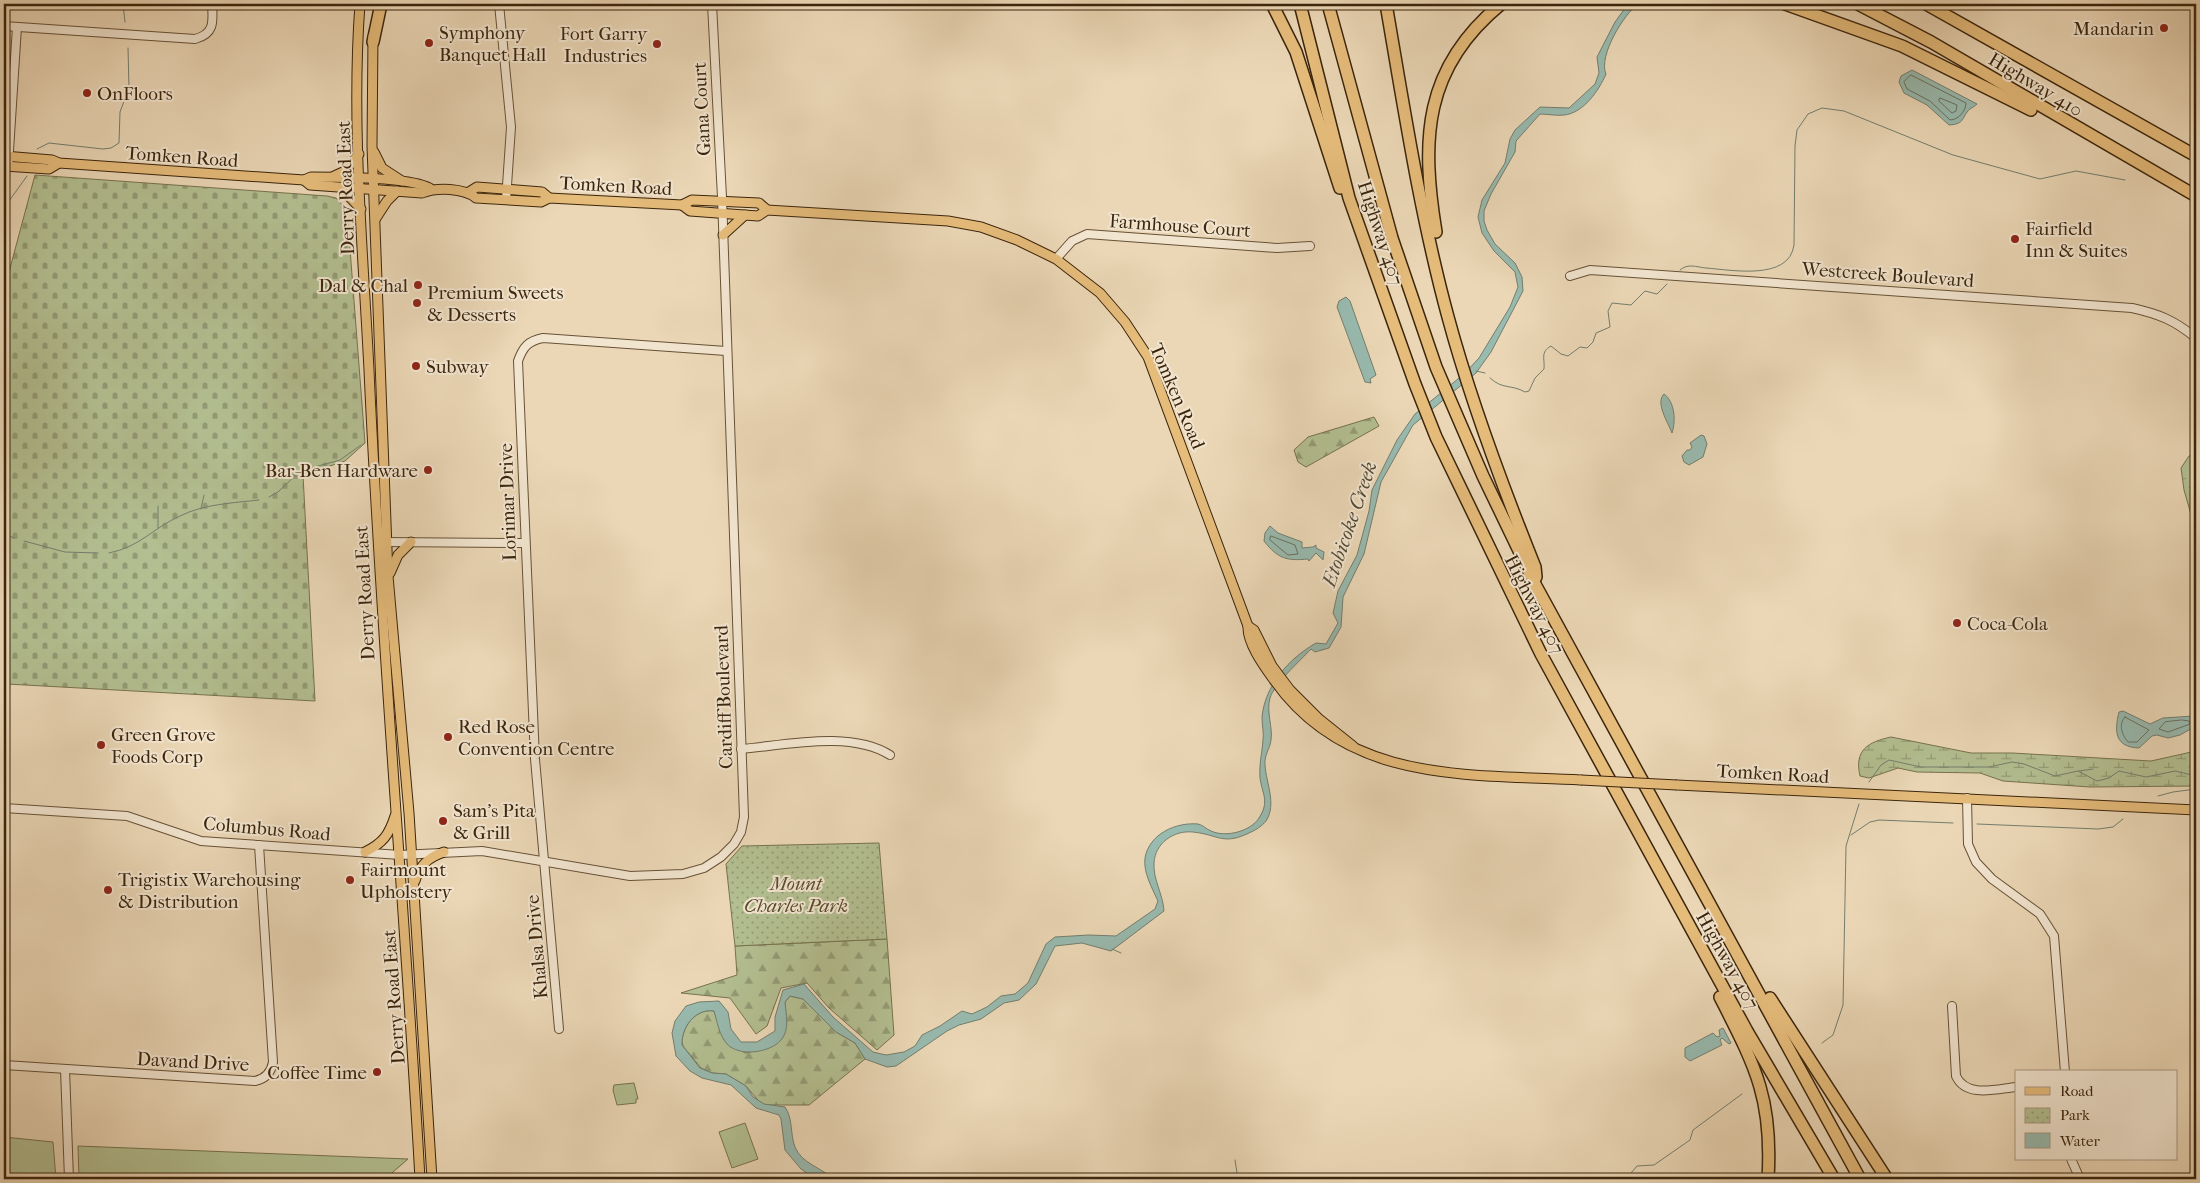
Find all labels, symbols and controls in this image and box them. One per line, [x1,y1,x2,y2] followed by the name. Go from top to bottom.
[2073,18,2154,40] place label: Mandarin
[439,22,546,66] place label: Symphony Banquet Hall
[2158,22,2170,34] marker: Mandarin
[560,23,648,67] place label: Fort Garry Industries
[423,37,435,49] marker: Symphony Banquet Hall
[651,38,663,50] marker: Fort Garry Industries
[1984,48,2087,122] street label: Highway 410
[689,61,715,157] street label: Gana Court
[97,83,173,105] place label: OnFloors
[81,87,93,99] marker: OnFloors
[333,120,359,256] street label: Derry Road East
[125,142,240,172] street label: Tomken Road
[559,172,673,200] street label: Tomken Road
[1353,178,1407,288] street label: Highway 407
[1108,210,1252,242] street label: Farmhouse Court
[2025,218,2127,262] place label: Fairfield Inn & Suites
[2009,233,2021,245] marker: Fairfield Inn & Suites
[1800,258,1975,292] street label: Westcreek Boulevard
[318,275,408,297] place label: Dal & Chal
[412,279,424,291] marker: Dal & Chal
[427,282,564,326] place label: Premium Sweets & Desserts
[411,297,423,309] marker: Premium Sweets & Desserts
[1145,340,1209,453] street label: Tomken Road
[426,356,489,378] place label: Subway
[410,360,422,372] marker: Subway
[495,443,521,561] street label: Lorimar Drive
[1317,459,1382,591] water label: Etobicoke Creek
[265,460,418,482] place label: Bar-Ben Hardware
[422,464,434,476] marker: Bar-Ben Hardware
[350,525,380,661] street label: Derry Road East
[1500,551,1569,658] street label: Highway 407
[1967,613,2048,635] place label: Coca-Cola
[1951,617,1963,629] marker: Coca-Cola
[710,624,738,769] street label: Cardiff Boulevard
[458,716,615,760] place label: Red Rose Convention Centre
[111,724,216,768] place label: Green Grove Foods Corp
[442,731,454,743] marker: Red Rose Convention Centre
[95,739,107,751] marker: Green Grove Foods Corp
[1716,760,1830,788] street label: Tomken Road
[453,800,535,844] place label: Sam’s Pita & Grill
[202,812,332,846] street label: Columbus Road
[437,815,449,827] marker: Sam’s Pita & Grill
[360,859,452,903] place label: Fairmount Upholstery
[118,869,301,913] place label: Trigistix Warehousing & Distribution
[744,873,848,917] park label: Mount Charles Park
[344,874,356,886] marker: Fairmount Upholstery
[102,884,114,896] marker: Trigistix Warehousing & Distribution
[521,894,553,1000] street label: Khalsa Drive
[1691,908,1763,1013] street label: Highway 407
[378,929,410,1065] street label: Derry Road East
[136,1048,250,1076] street label: Davand Drive
[267,1062,367,1084] place label: Coffee Time
[371,1066,383,1078] marker: Coffee Time
[2015,1070,2178,1160] legend
[2060,1082,2094,1100] text: Road
[2060,1106,2090,1124] text: Park
[2059,1132,2100,1150] text: Water

